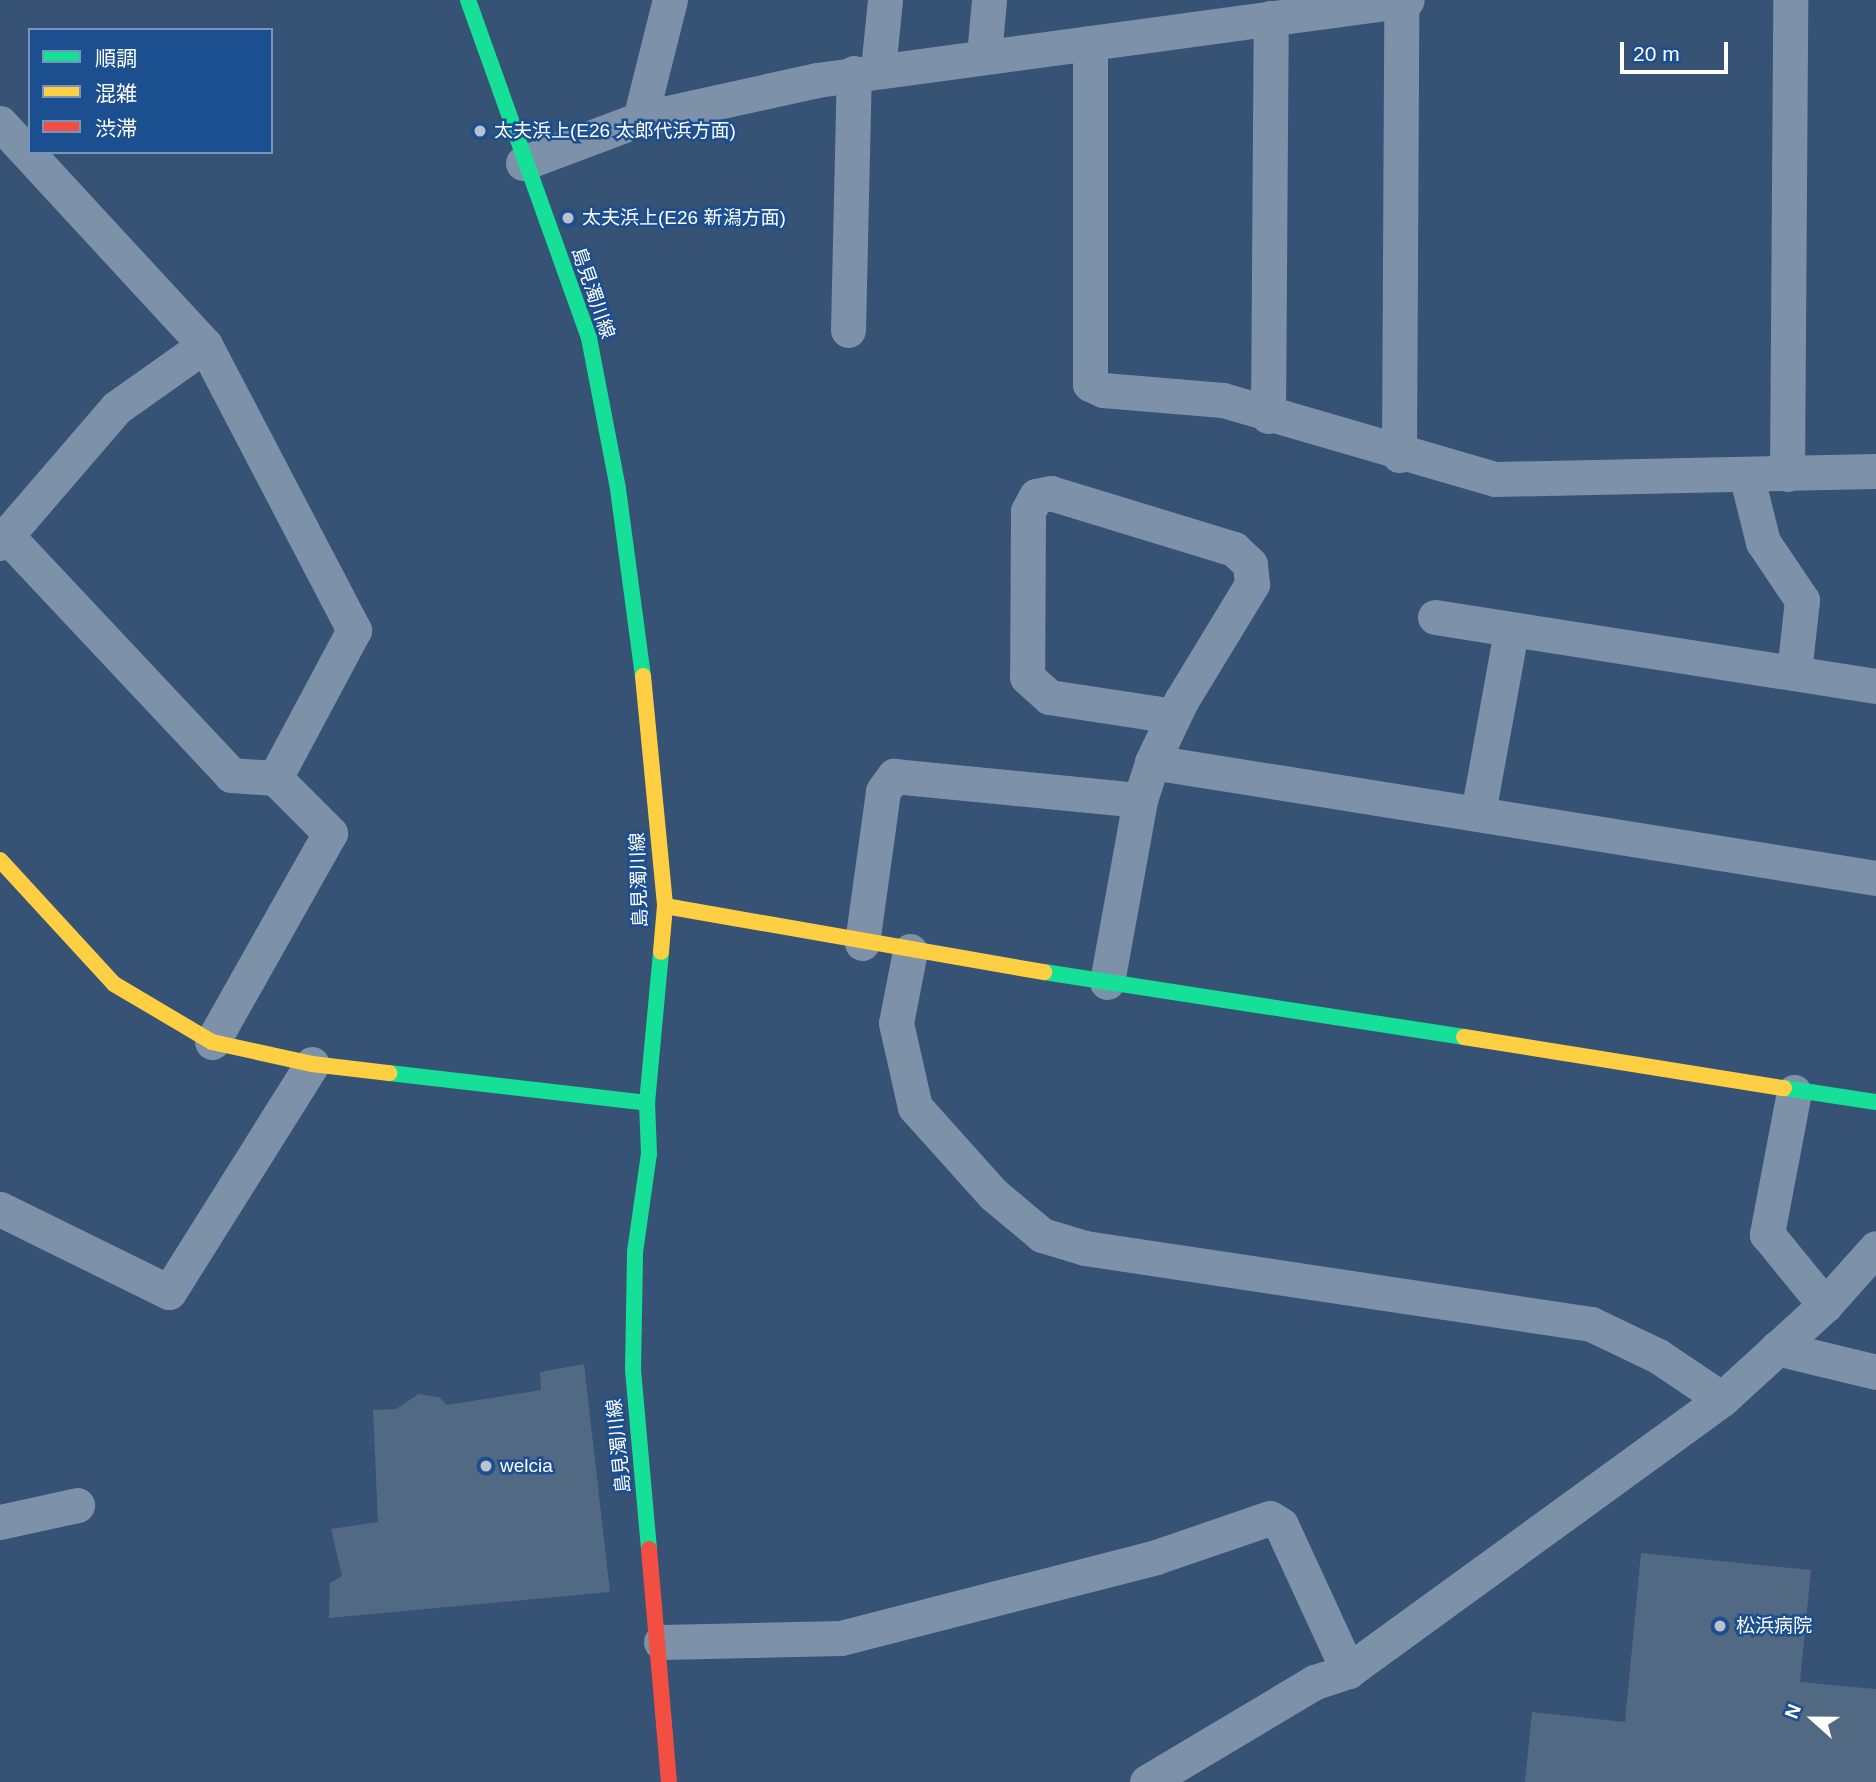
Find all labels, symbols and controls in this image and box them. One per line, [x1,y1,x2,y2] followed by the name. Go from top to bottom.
[28,28,273,154] legend
[1624,28,1732,72] scale bar
[1633,42,1680,65] text: 20 m
[95,47,137,70] text: 順調
[95,82,137,105] text: 混雑
[95,117,137,140] text: 渋滞
[494,120,736,142] place label: 太夫浜上(E26 太郎代浜方面)
[472,123,488,139] marker: 太夫浜上(E26 太郎代浜方面)
[582,207,786,229] place label: 太夫浜上(E26 新潟方面)
[560,210,576,226] marker: 太夫浜上(E26 新潟方面)
[567,244,619,342] street label: 島見濁川線
[626,832,652,928] street label: 島見濁川線
[603,1398,635,1494] street label: 島見濁川線
[500,1455,553,1477] place label: welcia
[478,1458,494,1474] marker: welcia
[1736,1615,1812,1637] place label: 松浜病院
[1710,1616,1730,1636] marker: 松浜病院
[1778,1684,1848,1754] north arrow
[1781,1701,1805,1721] text: N

